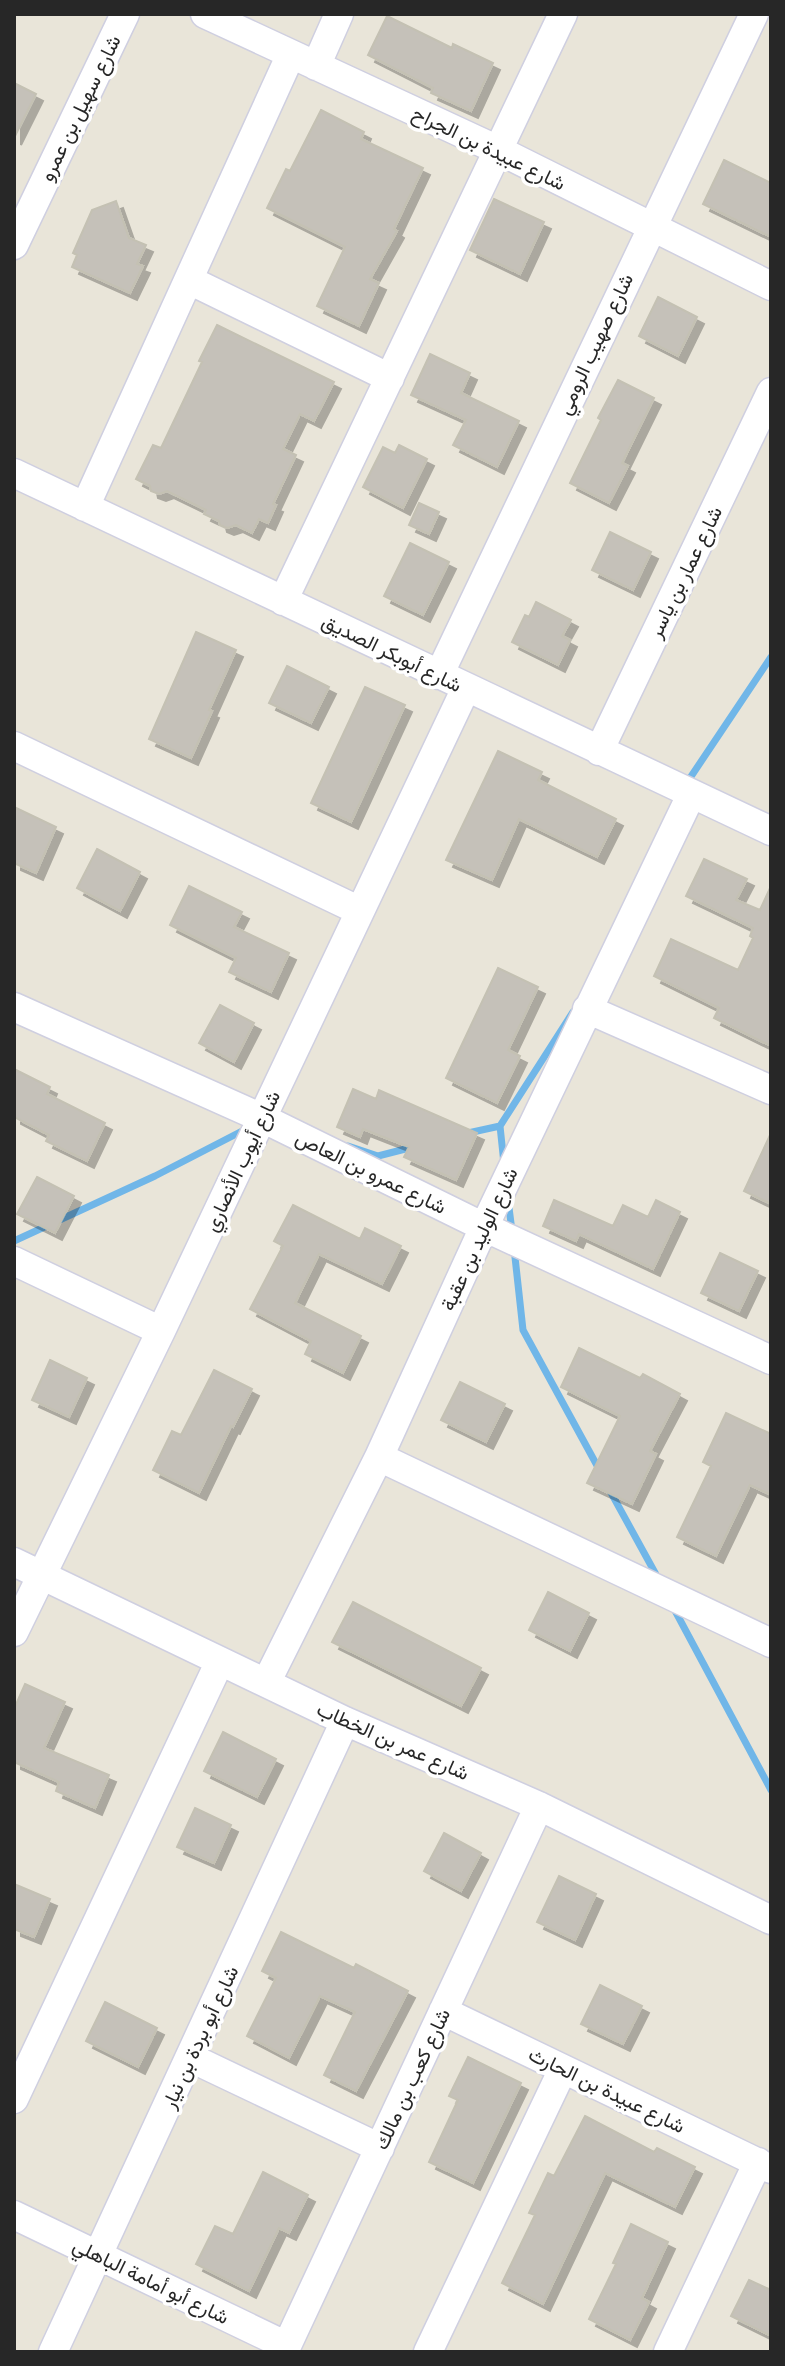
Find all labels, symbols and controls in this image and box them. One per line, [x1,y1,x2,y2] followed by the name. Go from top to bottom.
[34,31,128,186] street label: شارع سهيل بن عمرو
[408,101,569,197] street label: شارع عبيدة بن الجراح
[552,270,643,420] street label: شارع صهيب الرومي
[642,502,729,643] street label: شارع عمار بن ياسر
[317,609,466,699] street label: شارع أبوبكر الصديق
[199,1087,290,1237] street label: شارع أيوب الأنصاري
[291,1125,450,1221] street label: شارع عمرو بن العاص
[435,1164,524,1315] street label: شارع الوليد بن عقبة
[312,1697,473,1787] street label: شارع عمر بن الخطاب
[156,1962,245,2114] street label: شارع أبو بردة بن نيار
[369,2005,457,2154] street label: شارع كعب بن مالك
[524,2042,689,2140] street label: شارع عبيدة بن الحارث
[67,2233,233,2334] street label: شارع أبو أمامة الباهلي

